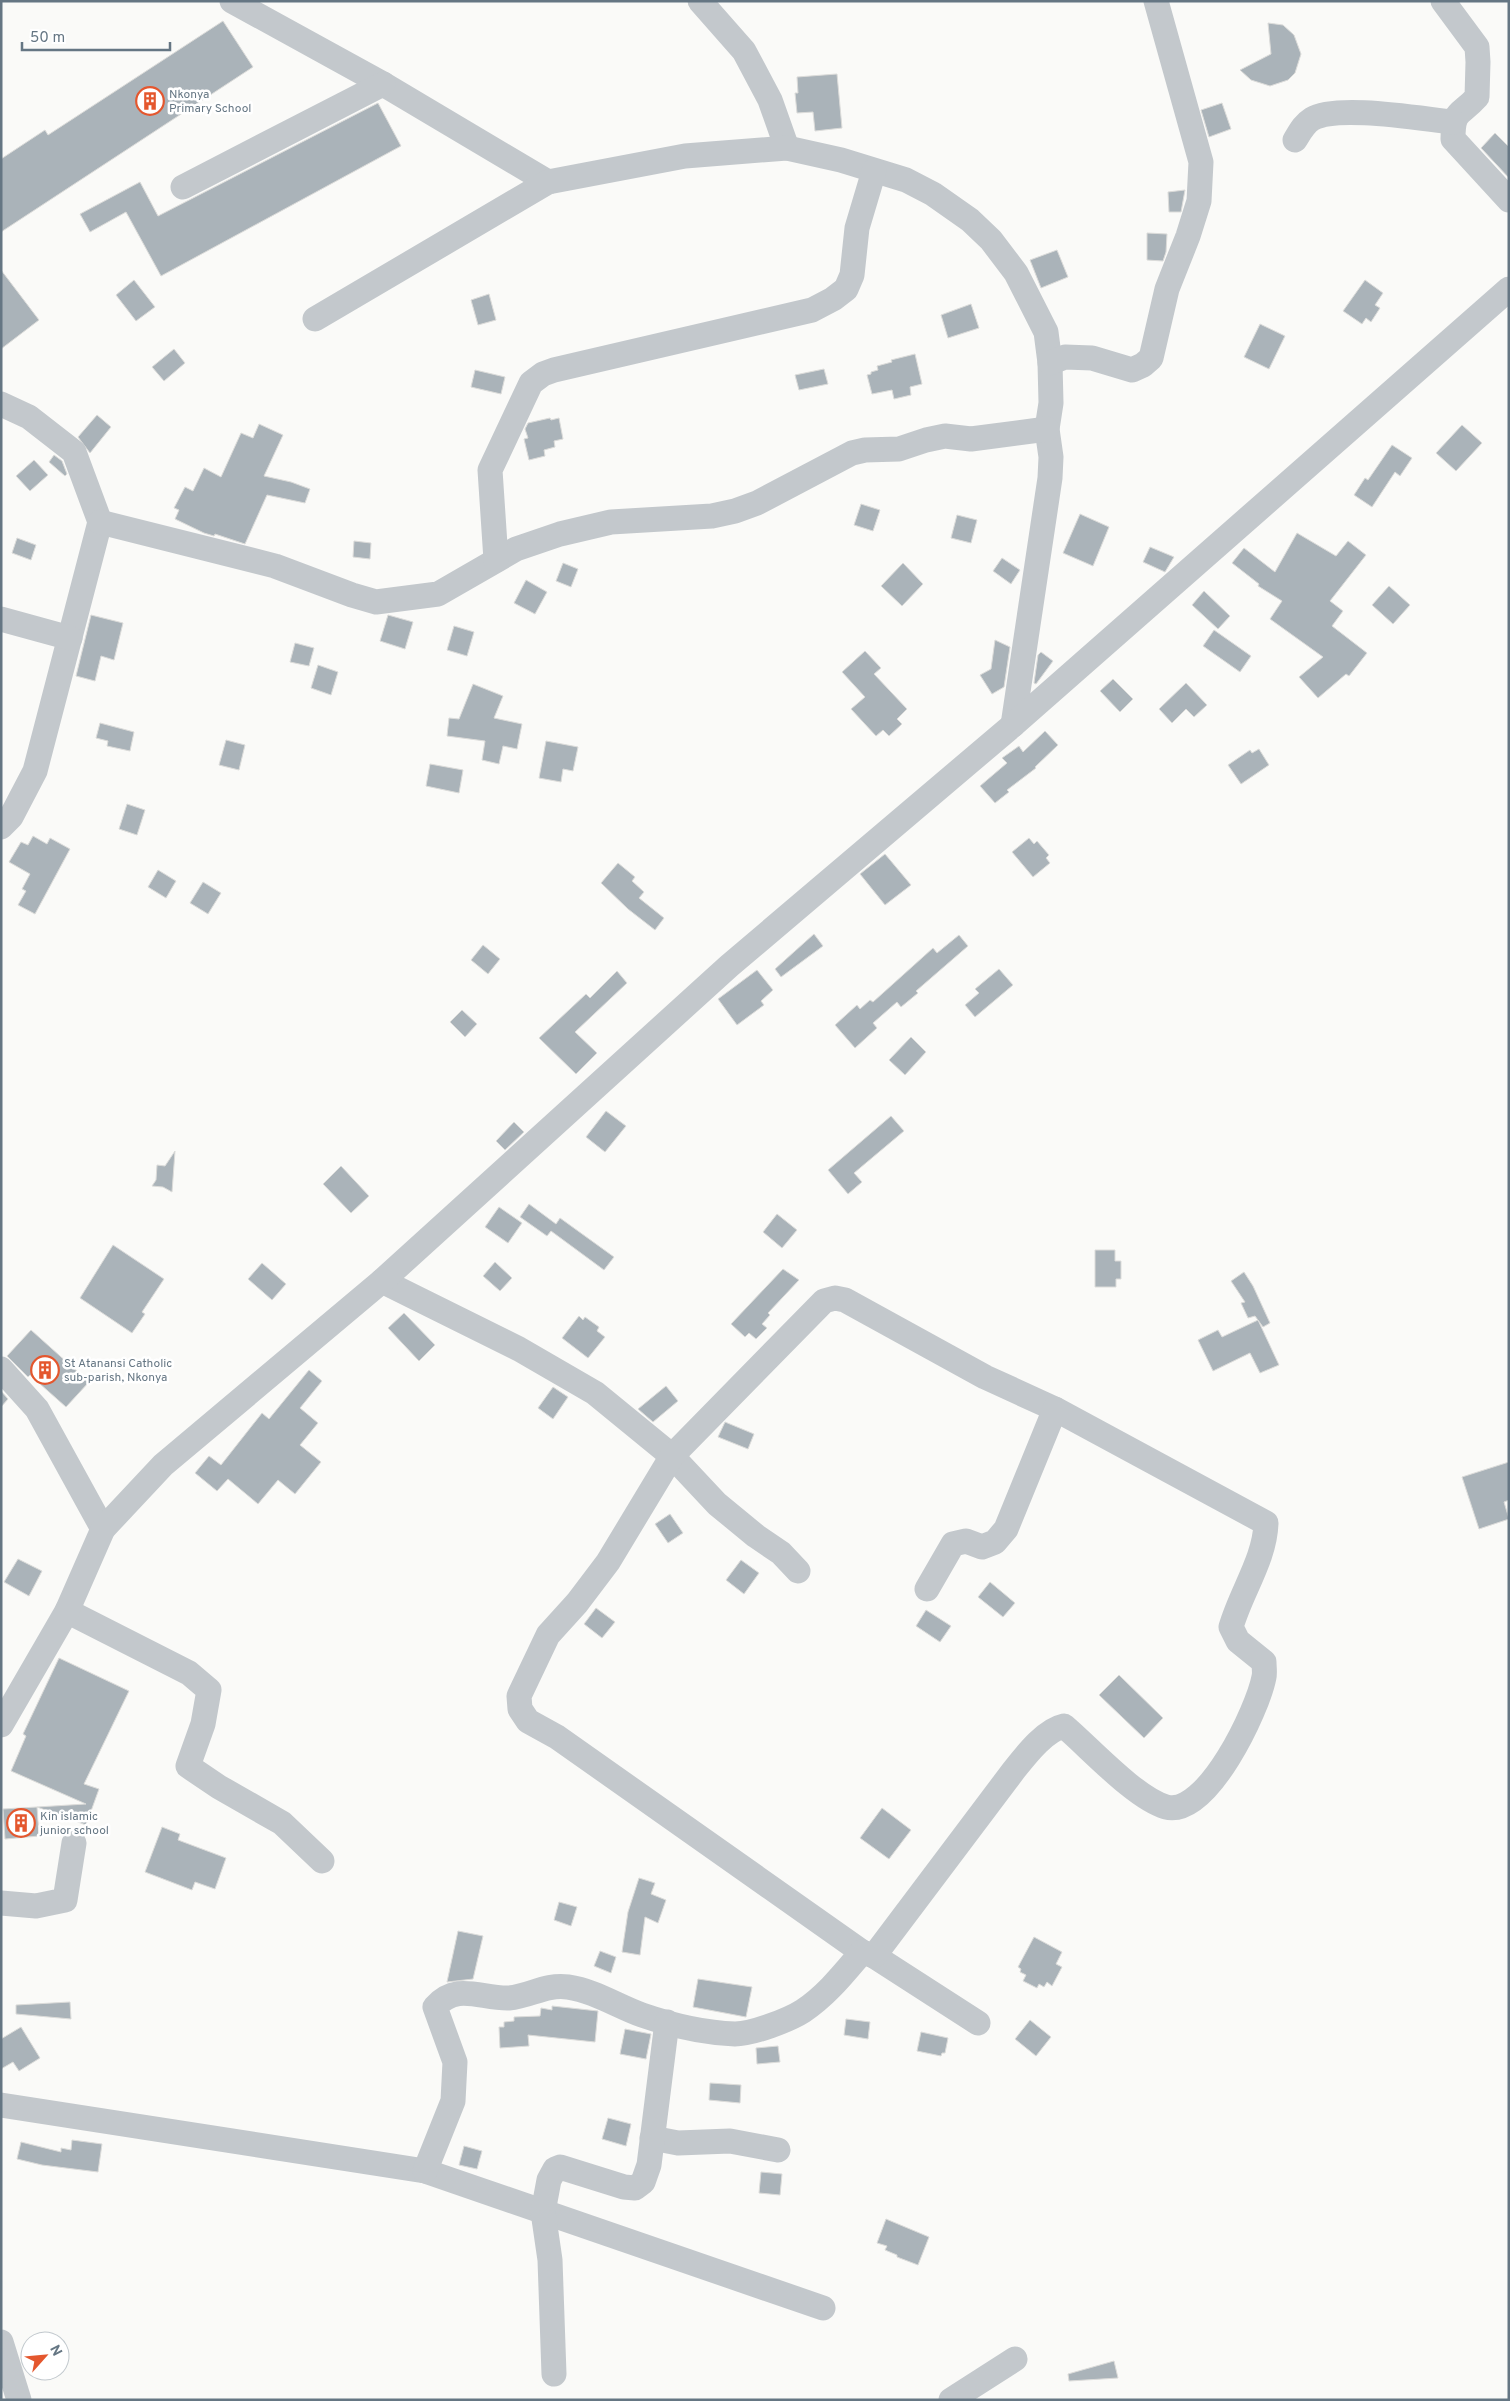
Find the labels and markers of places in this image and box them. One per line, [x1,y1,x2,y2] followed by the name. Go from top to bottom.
[135,86,165,116] building icon: Nkonya Primary School
[169,87,252,117] place label: Nkonya Primary School
[30,1355,60,1385] building icon: St Atanansi Catholic sub-parish, Nkonya
[64,1356,172,1386] place label: St Atanansi Catholic sub-parish, Nkonya
[6,1808,36,1838] building icon: Kin islamic junior school
[39,1809,109,1839] place label: Kin islamic junior school

